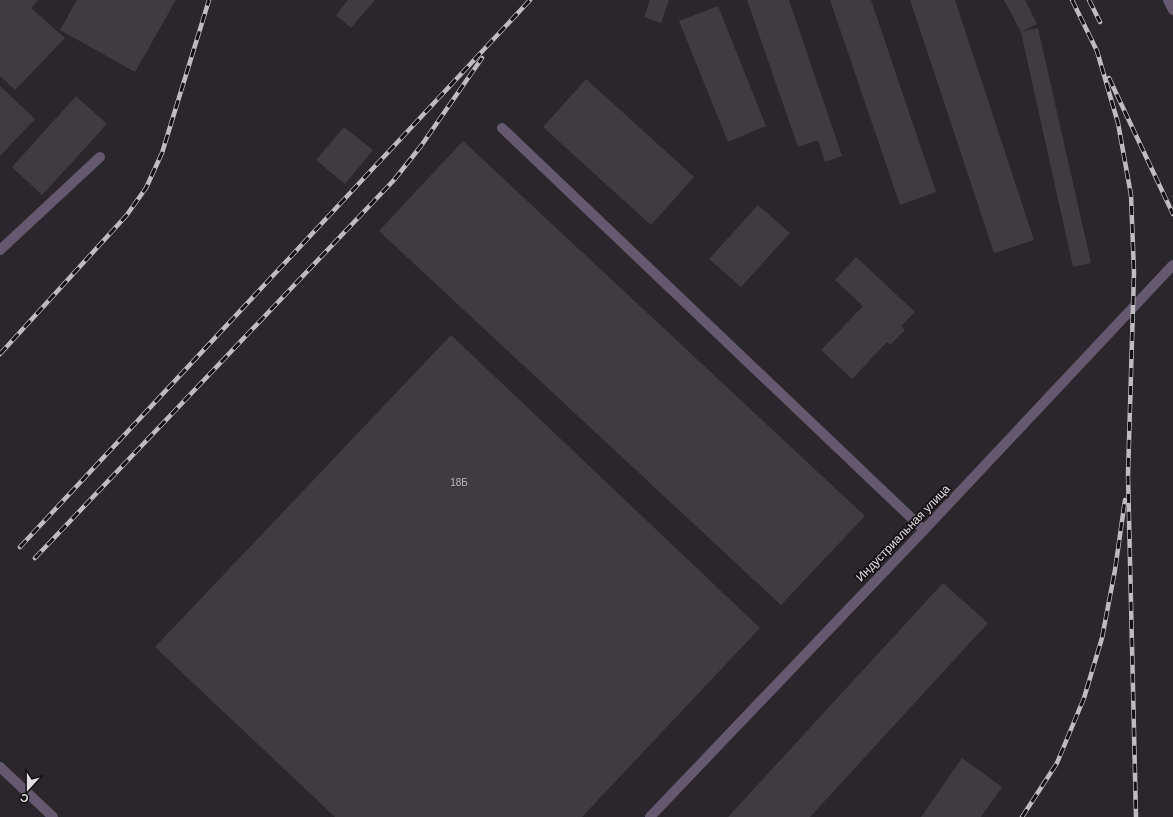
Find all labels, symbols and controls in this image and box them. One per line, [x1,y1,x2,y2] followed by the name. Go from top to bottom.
[450,477,468,488] house number: 18Б
[853,481,953,584] street label: Индустриальная улица
[8,769,48,809] north arrow
[19,791,30,805] text: С

